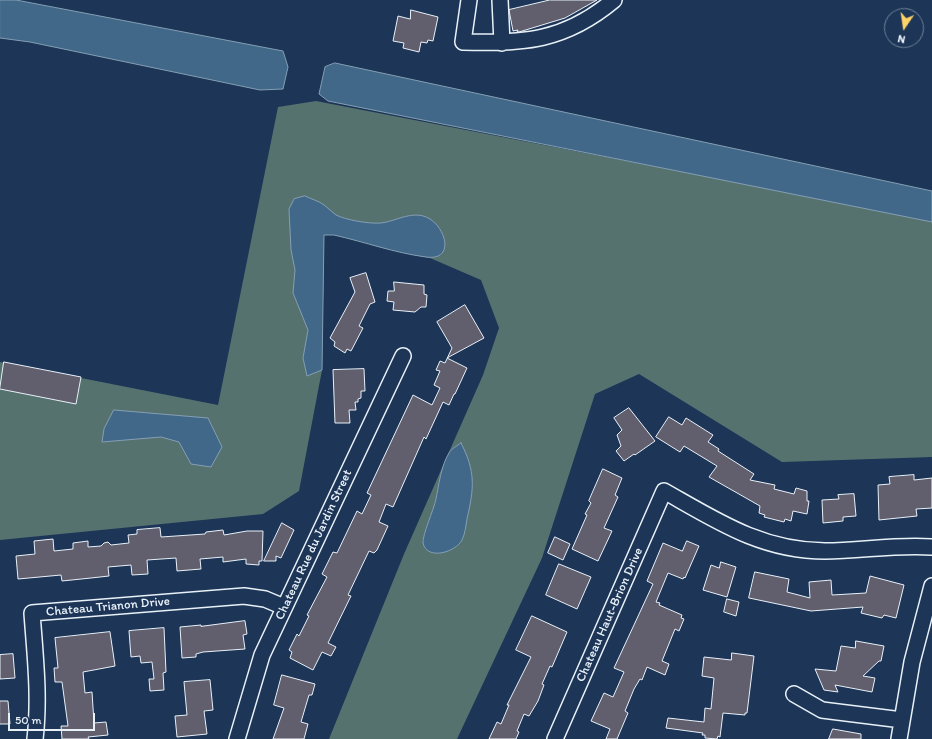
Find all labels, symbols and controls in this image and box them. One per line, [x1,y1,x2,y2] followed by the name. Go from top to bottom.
[884,8,924,48] north arrow
[896,32,906,46] text: N
[272,467,356,623] street label: Chateau Rue du Jardin Street
[573,545,647,685] street label: Chateau Haut-Brion Drive
[45,594,171,620] street label: Chateau Trianon Drive
[10,705,97,731] scale bar
[15,713,41,727] text: 50 m

